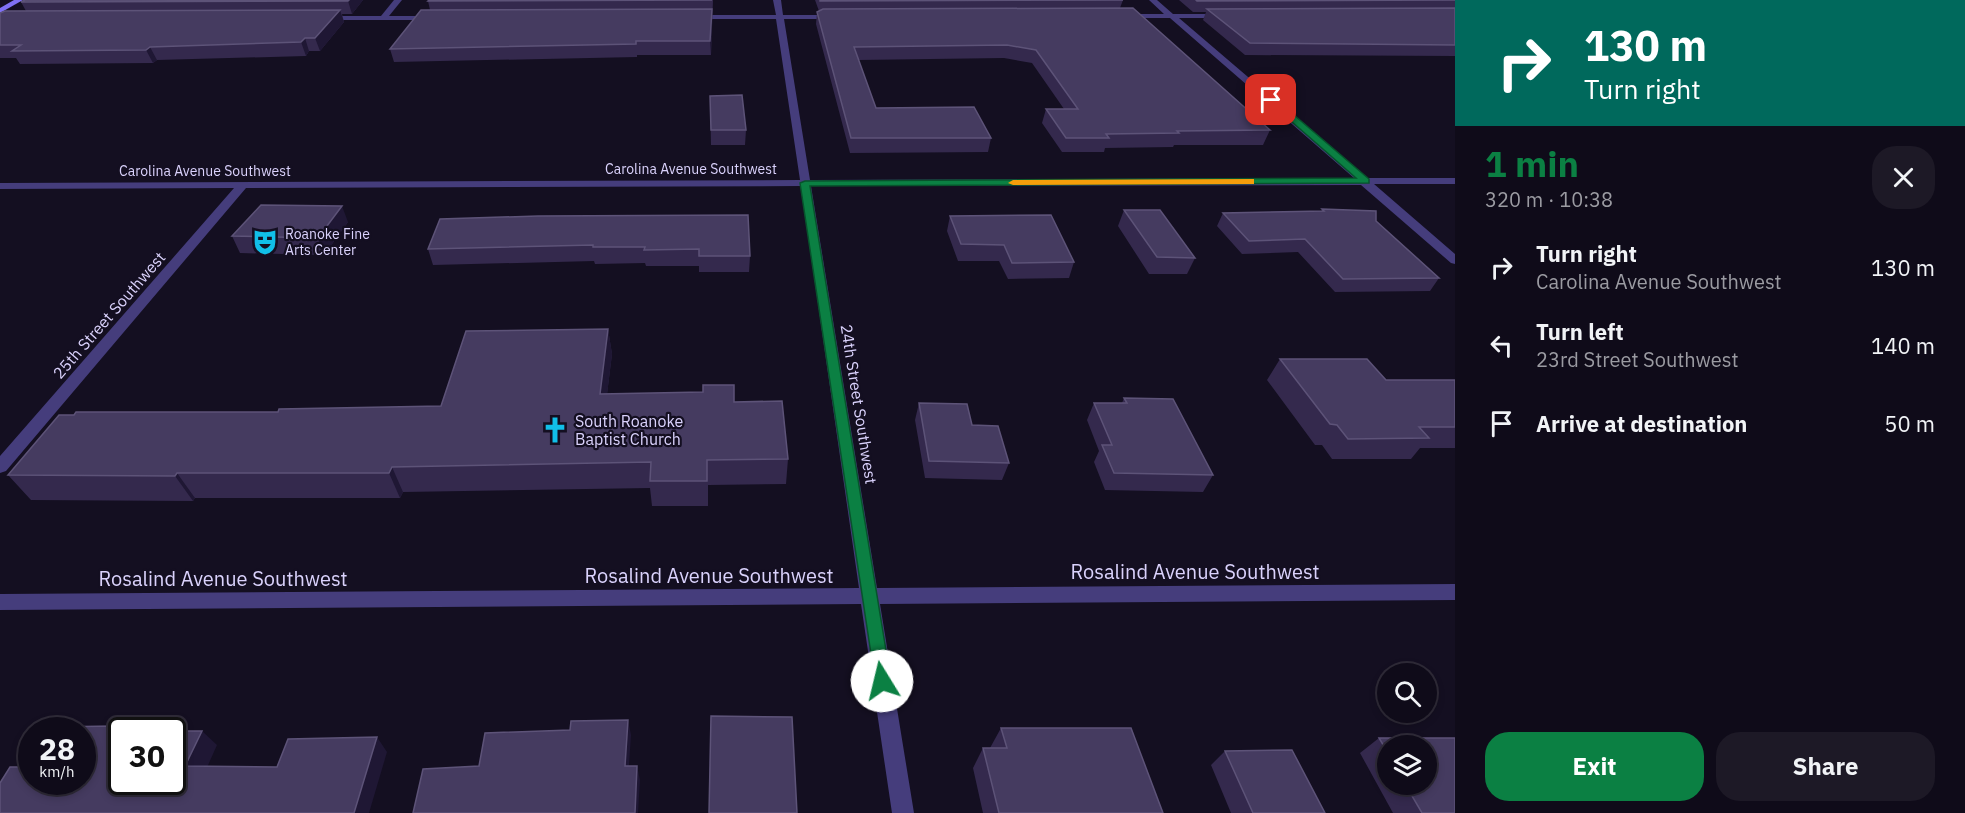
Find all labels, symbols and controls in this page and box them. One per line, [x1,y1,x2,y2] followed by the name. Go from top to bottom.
[1584,18,1707,73] text: 130 m
[1485,24,1563,102] icon: right
[1584,71,1701,106] text: Turn right
[1245,74,1296,125] pin
[1254,83,1287,116] icon: arrive
[1485,140,1579,187] text: 1 min
[1872,146,1935,209] button: close
[605,160,777,178] street label: Carolina Avenue Southwest
[119,162,291,180] street label: Carolina Avenue Southwest
[1485,186,1613,213] text: 320 m · 10:38
[285,225,370,259] place label: Roanoke Fine Arts Center
[250,227,280,257] theatre icon: Roanoke Fine Arts Center
[1536,239,1637,268] text: Turn right
[48,247,170,383] street label: 25th Street Southwest
[1485,251,1518,284] icon: right
[1871,253,1935,282] text: 130 m
[1536,268,1782,295] text: Carolina Avenue Southwest
[1536,317,1624,346] text: Turn left
[836,323,882,485] street label: 24th Street Southwest
[1485,329,1518,362] icon: left
[1871,331,1935,360] text: 140 m
[1536,346,1738,373] text: 23rd Street Southwest
[1485,407,1518,440] icon: arrive
[1536,409,1747,438] text: Arrive at destination
[1884,409,1935,438] text: 50 m
[575,411,684,449] place label: South Roanoke Baptist Church
[540,415,570,445] church icon: South Roanoke Baptist Church
[1070,558,1320,585] street label: Rosalind Avenue Southwest
[584,562,834,589] street label: Rosalind Avenue Southwest
[98,565,348,592] street label: Rosalind Avenue Southwest
[850,649,914,713] position arrow
[1377,663,1437,795] map controls
[1377,663,1437,723] button: search
[108,717,186,795] speed limit sign: 30
[39,729,75,768] text: 28
[1485,732,1704,801] button: Exit
[1716,732,1935,801] button: Share
[1377,735,1437,795] button: layers
[39,762,75,781] text: km/h

